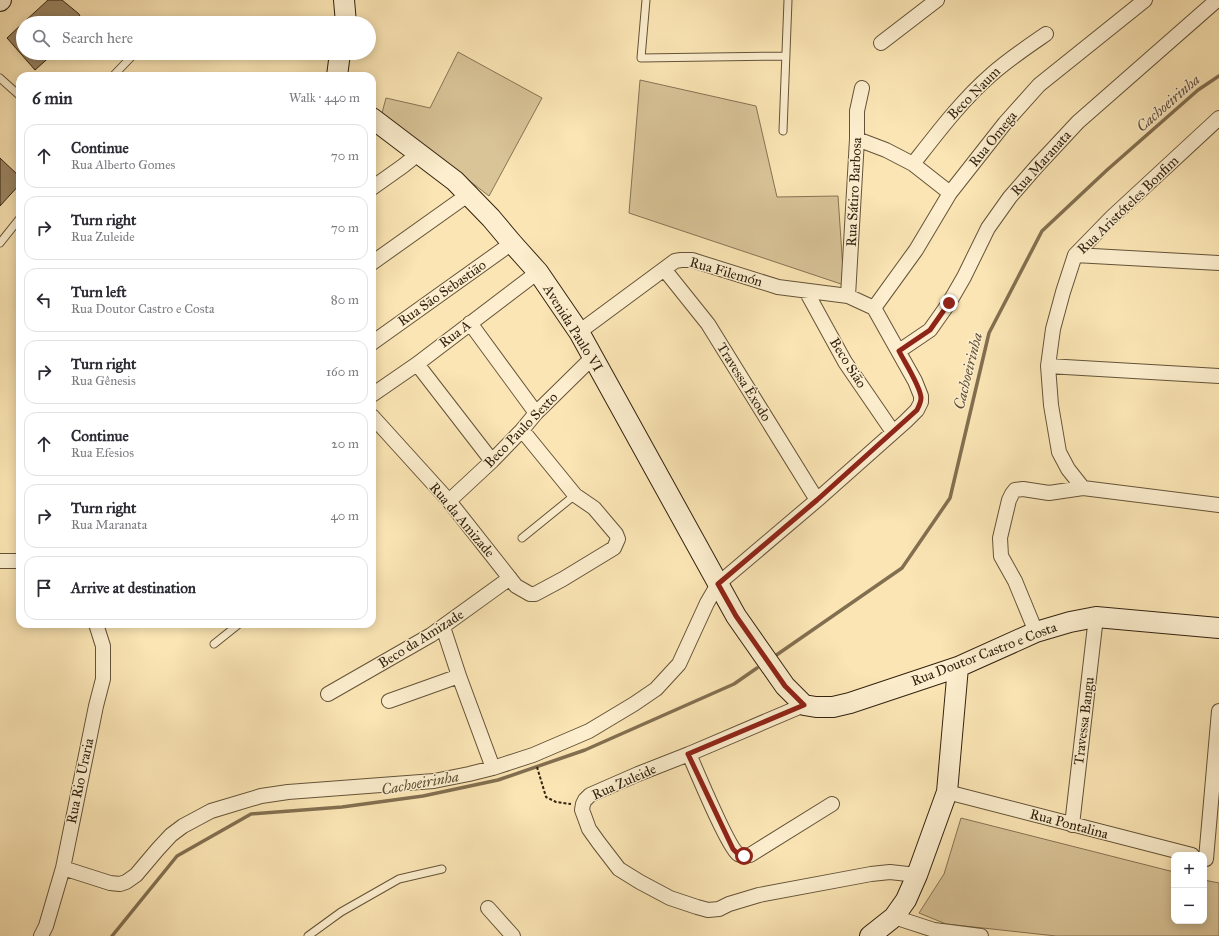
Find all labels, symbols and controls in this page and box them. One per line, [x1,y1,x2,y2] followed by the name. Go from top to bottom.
[16,16,376,60] search box
[30,27,52,49] icon: search
[62,29,133,47] text: Search here
[944,63,1004,123] street label: Beco Naum
[1132,70,1204,136] water label: Cachoeirinha
[32,88,73,109] text: 6 min
[289,90,360,106] text: Walk · 440 m
[965,108,1021,170] street label: Rua Omega
[1007,127,1075,199] street label: Rua Maranata
[843,137,865,247] street label: Rua Sátiro Barbosa
[71,139,129,157] text: Continue
[33,145,55,167] icon: ahead
[331,148,359,164] text: 70 m
[1074,152,1182,258] street label: Rua Aristóteles Bonfim
[71,157,175,173] text: Rua Alberto Gomes
[71,211,136,229] text: Turn right
[33,217,55,239] icon: right
[331,220,359,236] text: 70 m
[71,229,135,245] text: Rua Zuleide
[688,253,765,291] street label: Rua Filemón
[395,256,489,330] street label: Rua São Sebastião
[539,281,607,375] street label: Avenida Paulo VI
[71,283,127,301] text: Turn left
[33,289,55,311] icon: left
[331,292,359,308] text: 80 m
[940,294,958,312] route end
[71,301,214,317] text: Rua Doutor Castro e Costa
[436,316,475,351] street label: Rua A
[950,331,986,411] water label: Cachoeirinha
[826,335,870,391] street label: Beco Sião
[713,339,776,424] street label: Travessa Êxodo
[71,355,136,373] text: Turn right
[33,361,55,383] icon: right
[326,364,359,380] text: 160 m
[71,373,136,389] text: Rua Gênesis
[481,389,561,471] street label: Beco Paulo Sexto
[71,427,129,445] text: Continue
[33,433,55,455] icon: ahead
[331,436,359,452] text: 20 m
[71,445,134,461] text: Rua Efesios
[426,479,498,561] street label: Rua da Amizade
[71,499,136,517] text: Turn right
[33,505,55,527] icon: right
[330,508,359,524] text: 40 m
[71,517,147,533] text: Rua Maranata
[33,577,55,599] icon: arrive
[71,579,196,597] text: Arrive at destination
[375,606,467,672] street label: Beco da Amizade
[909,618,1059,690] street label: Rua Doutor Castro e Costa
[1070,675,1098,766] street label: Travessa Bangu
[63,737,97,825] street label: Rua Rio Uraria
[589,760,659,804] street label: Rua Zuleide
[380,767,460,799] water label: Cachoeirinha
[1028,805,1110,843] street label: Rua Pontalina
[735,847,753,865] route start
[1171,852,1207,924] map controls
[1171,852,1207,888] button: +
[1171,888,1207,924] button: −

